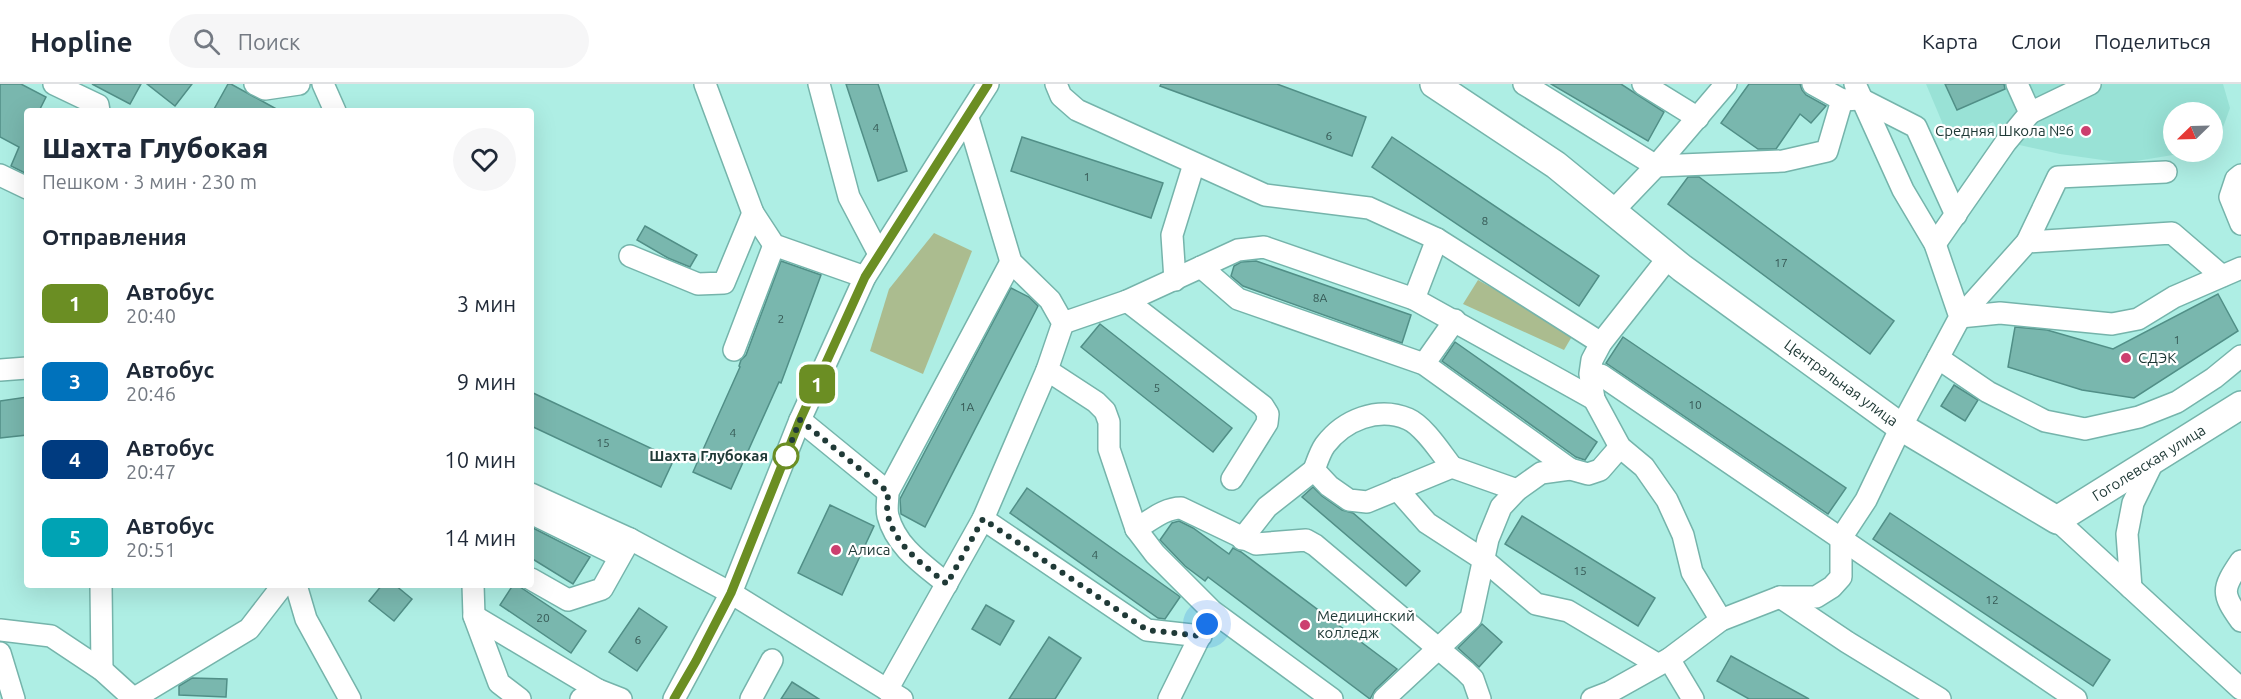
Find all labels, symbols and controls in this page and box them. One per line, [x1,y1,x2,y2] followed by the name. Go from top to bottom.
[169,14,589,68] search box
[190,25,223,58] icon: search
[30,26,133,57] text: Hopline
[238,29,300,54] text: Поиск
[1922,29,1978,53] text: Карта
[2011,29,2061,53] text: Слои
[2094,29,2211,53] text: Поделиться
[2163,102,2223,162] north arrow
[2163,102,2223,162] map controls
[873,121,880,134] house number: 4
[1935,122,2074,139] place label: Средняя Школа №6
[2079,124,2093,138] marker: Средняя Школа №6
[453,128,516,191] button: heart
[1326,129,1333,142] house number: 6
[42,132,268,163] text: Шахта Глубокая
[42,170,257,193] text: Пешком · 3 мин · 230 m
[1084,170,1090,183] house number: 1
[1482,214,1489,227] house number: 8
[42,224,187,249] text: Отправления
[1774,256,1788,269] house number: 17
[126,279,214,304] text: Автобус
[69,291,81,315] text: 1
[457,291,516,316] text: 3 мин
[1313,291,1327,304] house number: 8А
[126,304,176,327] text: 20:40
[778,312,784,325] house number: 2
[2174,333,2180,346] house number: 1
[1781,336,1901,430] street label: Центральная улица
[2138,349,2176,366] place label: СДЭК
[2119,351,2133,365] marker: СДЭК
[126,357,214,382] text: Автобус
[798,364,836,404] line badge: 1
[69,369,81,393] text: 3
[457,369,516,394] text: 9 мин
[811,372,823,396] text: 1
[1154,381,1160,394] house number: 5
[126,382,176,405] text: 20:46
[1688,398,1702,411] house number: 10
[960,400,974,413] house number: 1А
[2089,421,2208,504] street label: Гоголевская улица
[730,426,737,439] house number: 4
[126,435,214,460] text: Автобус
[596,436,610,449] house number: 15
[773,443,799,469] marker: Шахта Глубокая
[69,447,81,471] text: 4
[444,447,516,472] text: 10 мин
[649,447,768,464] place label: Шахта Глубокая
[126,460,176,483] text: 20:47
[126,513,214,538] text: Автобус
[69,525,81,549] text: 5
[444,525,516,550] text: 14 мин
[126,538,176,561] text: 20:51
[848,541,890,558] place label: Алиса
[829,543,843,557] marker: Алиса
[1092,548,1099,561] house number: 4
[1573,564,1587,577] house number: 15
[1985,593,1999,606] house number: 12
[1317,607,1415,641] place label: Медицинский колледж
[1192,609,1222,639] your location
[536,611,550,624] house number: 20
[1298,618,1312,632] marker: Медицинский колледж
[635,633,642,646] house number: 6

